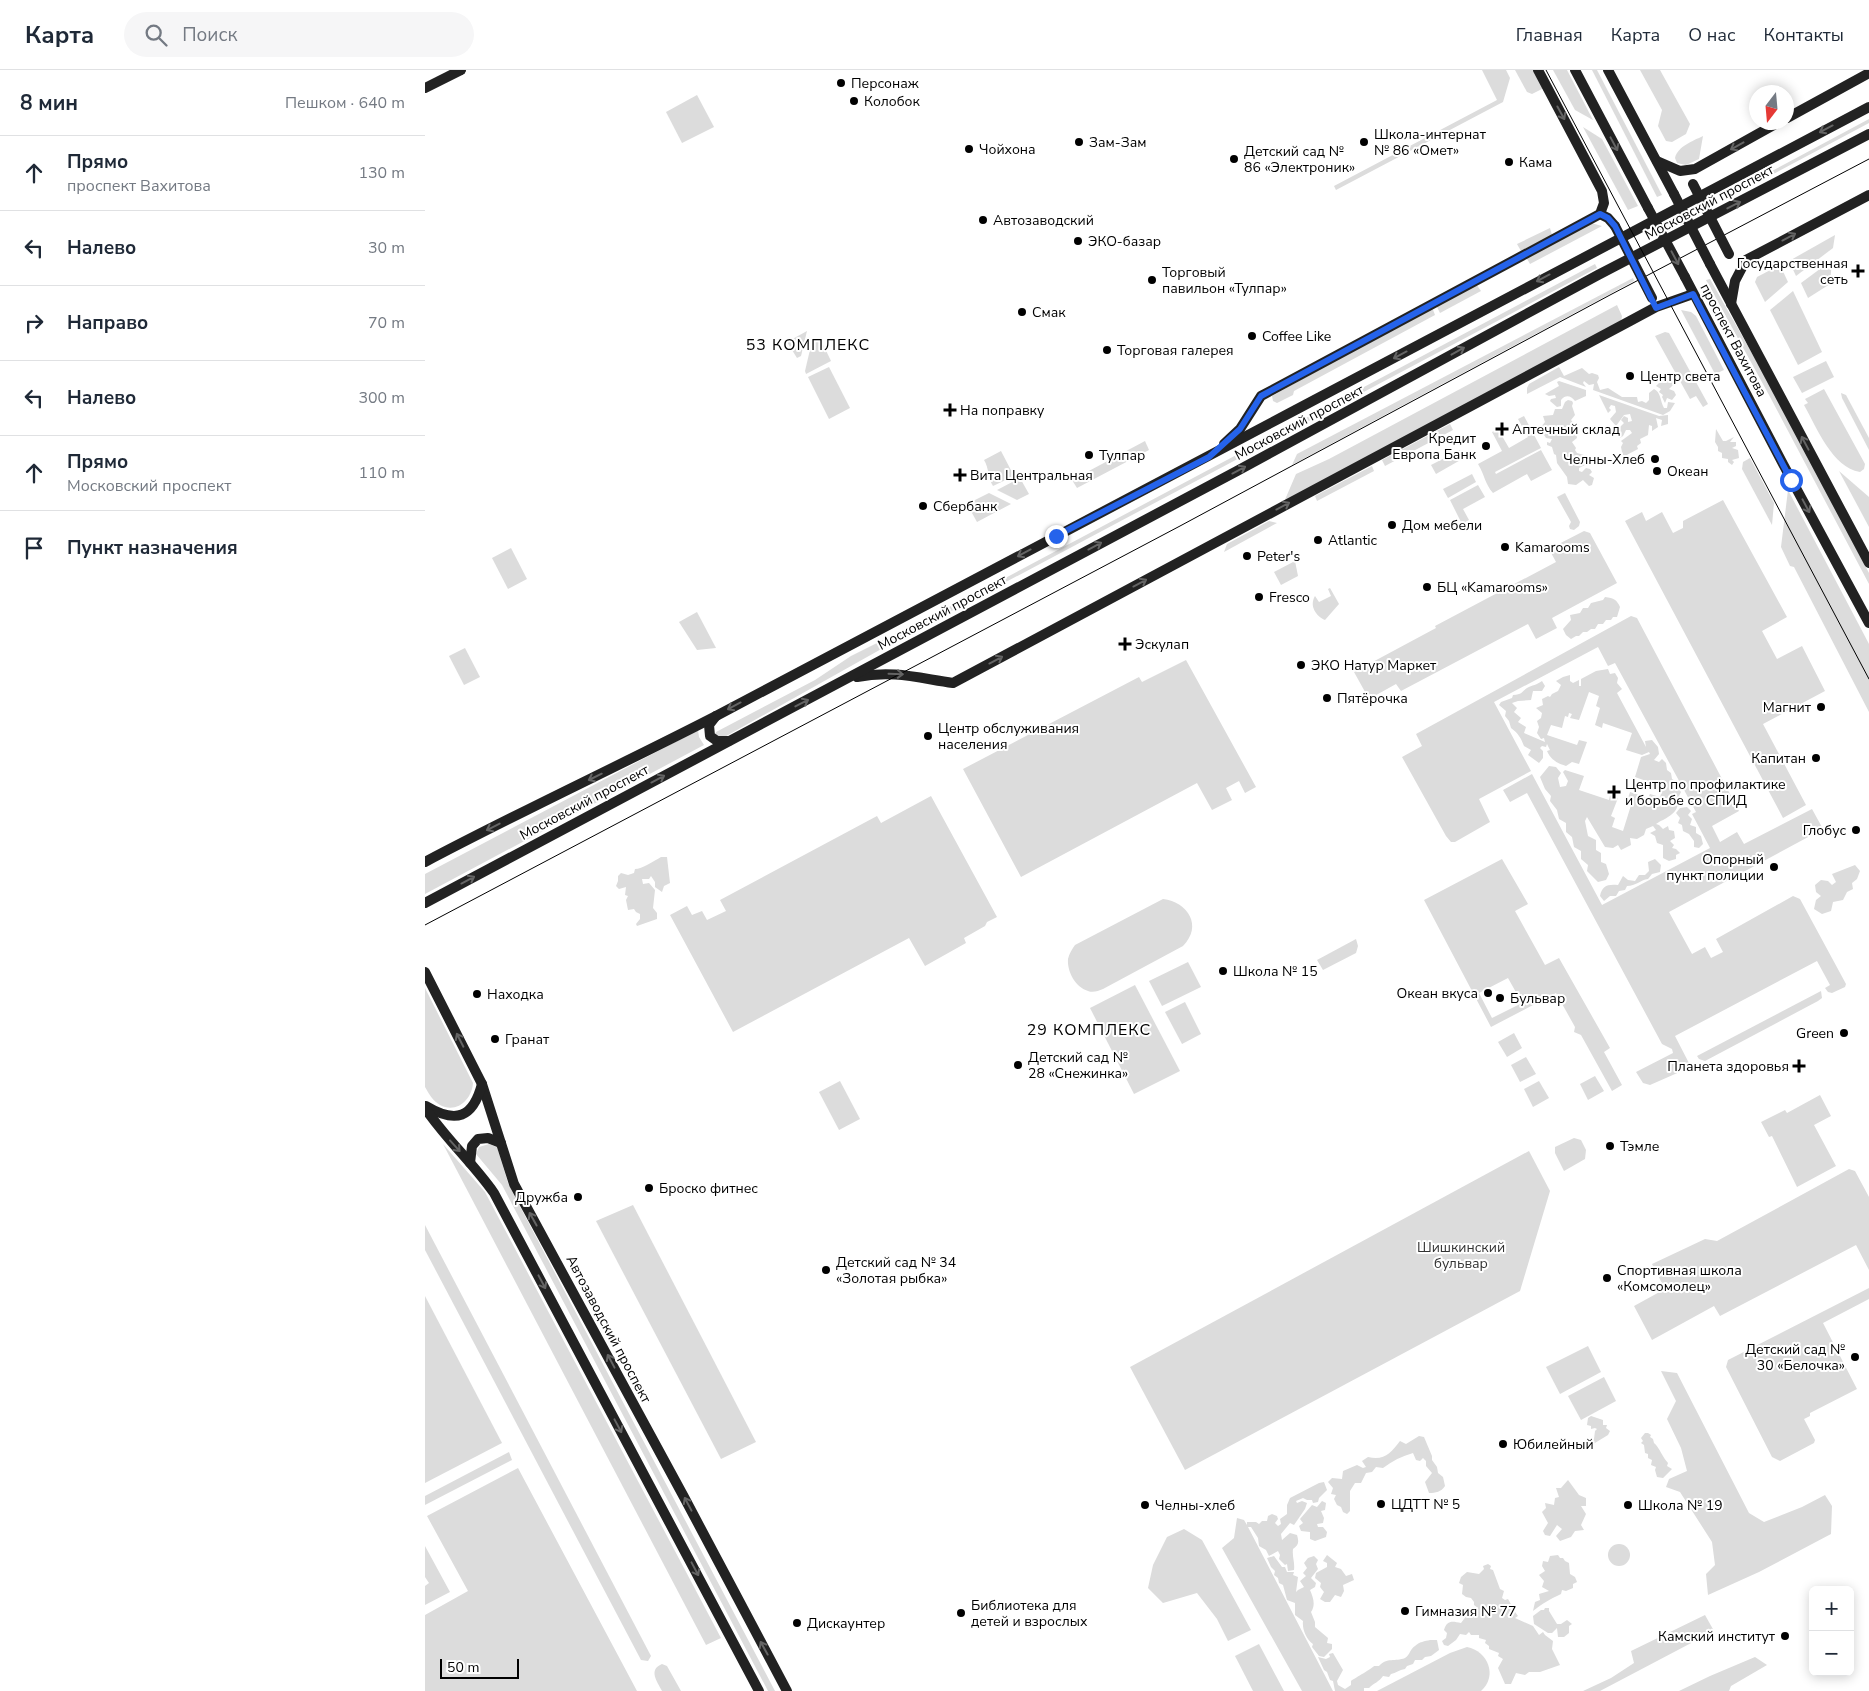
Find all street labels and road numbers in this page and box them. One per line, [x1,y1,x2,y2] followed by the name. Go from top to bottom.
[1641,160,1778,245] street label: Московский проспект
[1696,280,1772,400] street label: проспект Вахитова
[1231,380,1368,465] street label: Московский проспект
[874,570,1011,655] street label: Московский проспект
[516,760,653,845] street label: Московский проспект
[561,1252,656,1407] street label: Автозаводский проспект

